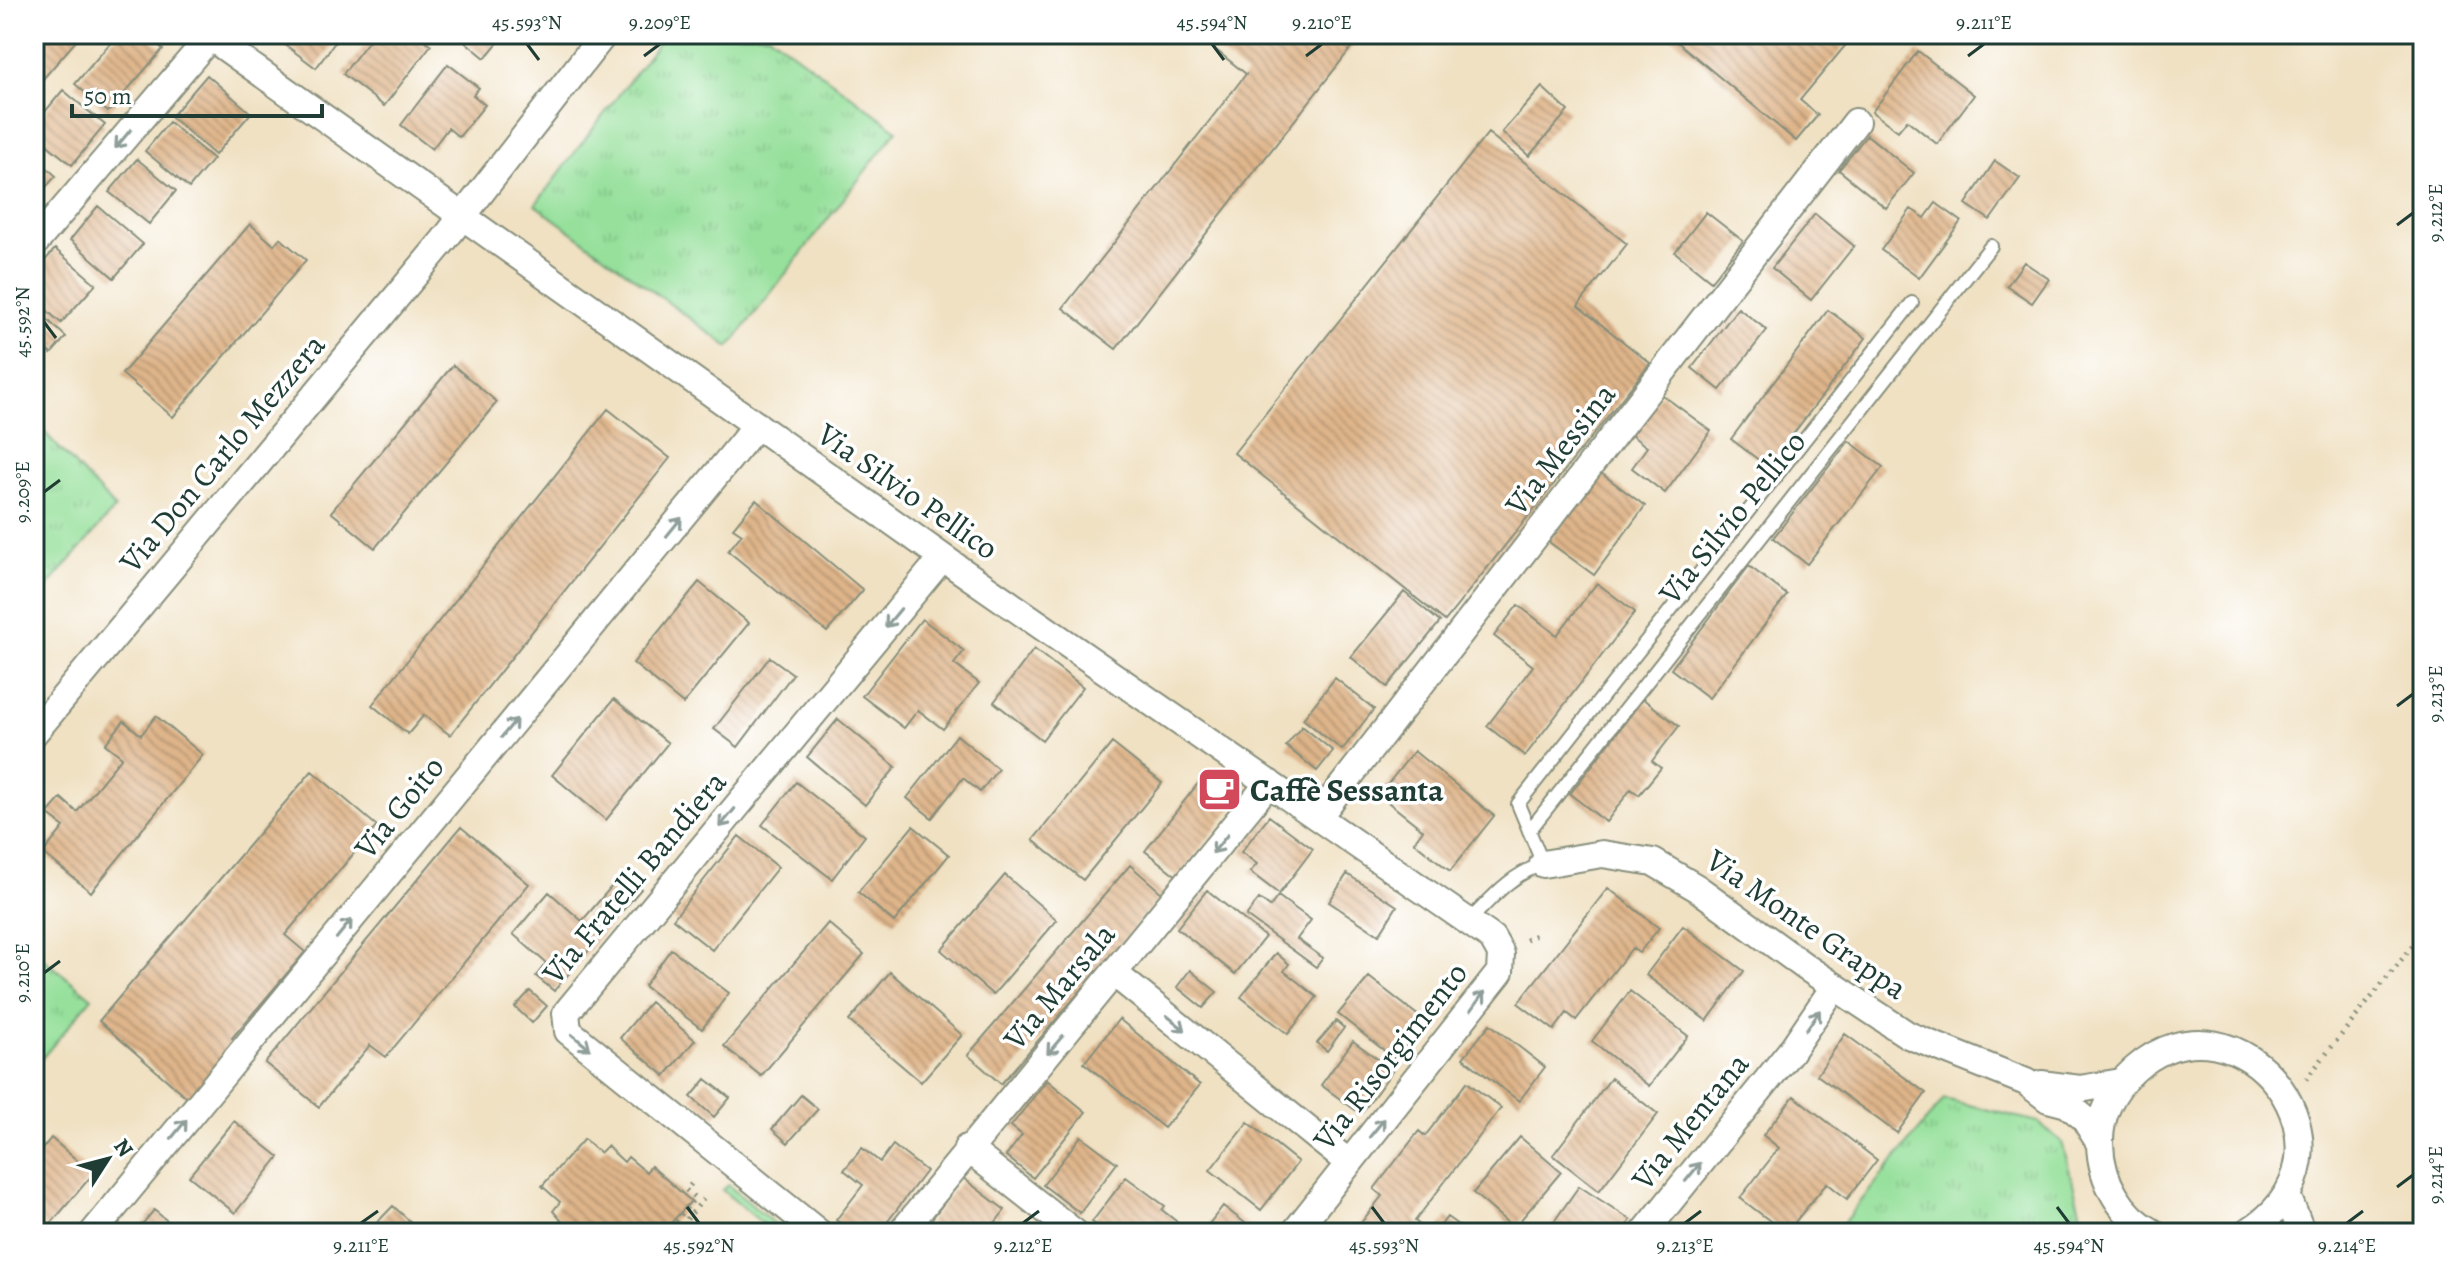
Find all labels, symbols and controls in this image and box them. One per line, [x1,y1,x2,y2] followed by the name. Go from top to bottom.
[492,9,562,36] text: 45.593°N
[629,9,691,36] text: 9.209°E
[1177,9,1247,36] text: 45.594°N
[1292,9,1352,36] text: 9.210°E
[1956,9,2012,36] text: 9.211°E
[72,68,322,118] scale bar
[84,80,132,112] text: 50 m
[114,128,132,149] one-way arrow
[2422,184,2449,242] text: 9.212°E
[9,286,36,358] text: 45.592°N
[108,324,335,583] street label: Via Don Carlo Mezzera
[1494,374,1626,525] street label: Via Messina
[808,412,1007,570] street label: Via Silvio Pellico
[1648,421,1816,614] street label: Via Silvio Pellico
[9,461,36,523] text: 9.209°E
[664,516,682,537] one-way arrow
[884,607,902,628] one-way arrow
[2422,665,2449,723] text: 9.213°E
[499,717,517,738] one-way arrow
[343,746,454,869] street label: Via Goito
[531,761,736,994] street label: Via Fratelli Bandiera
[1195,766,1243,814] cafe icon: Caffè Sessanta
[1250,768,1444,812] place label: Caffè Sessanta
[718,807,736,828] one-way arrow
[1211,833,1229,854] one-way arrow
[1697,838,1916,1010] street label: Via Monte Grappa
[992,913,1125,1059] street label: Via Marsala
[334,918,352,939] one-way arrow
[9,943,36,1003] text: 9.210°E
[1302,953,1477,1160] street label: Via Risorgimento
[1469,991,1486,1012] one-way arrow
[1805,1010,1821,1032] one-way arrow
[1165,1014,1186,1032] one-way arrow
[570,1033,591,1050] one-way arrow
[1046,1034,1064,1054] one-way arrow
[1620,1043,1759,1200] street label: Via Mentana
[1368,1118,1386,1139] one-way arrow
[68,1119,148,1199] north arrow
[169,1119,187,1140] one-way arrow
[107,1133,140,1163] text: N
[2422,1146,2449,1204] text: 9.214°E
[1684,1162,1702,1183] one-way arrow
[333,1232,389,1259] text: 9.211°E
[663,1232,735,1259] text: 45.592°N
[994,1232,1052,1259] text: 9.212°E
[1349,1232,1419,1259] text: 45.593°N
[1656,1232,1714,1259] text: 9.213°E
[2034,1232,2104,1259] text: 45.594°N
[2318,1232,2376,1259] text: 9.214°E

